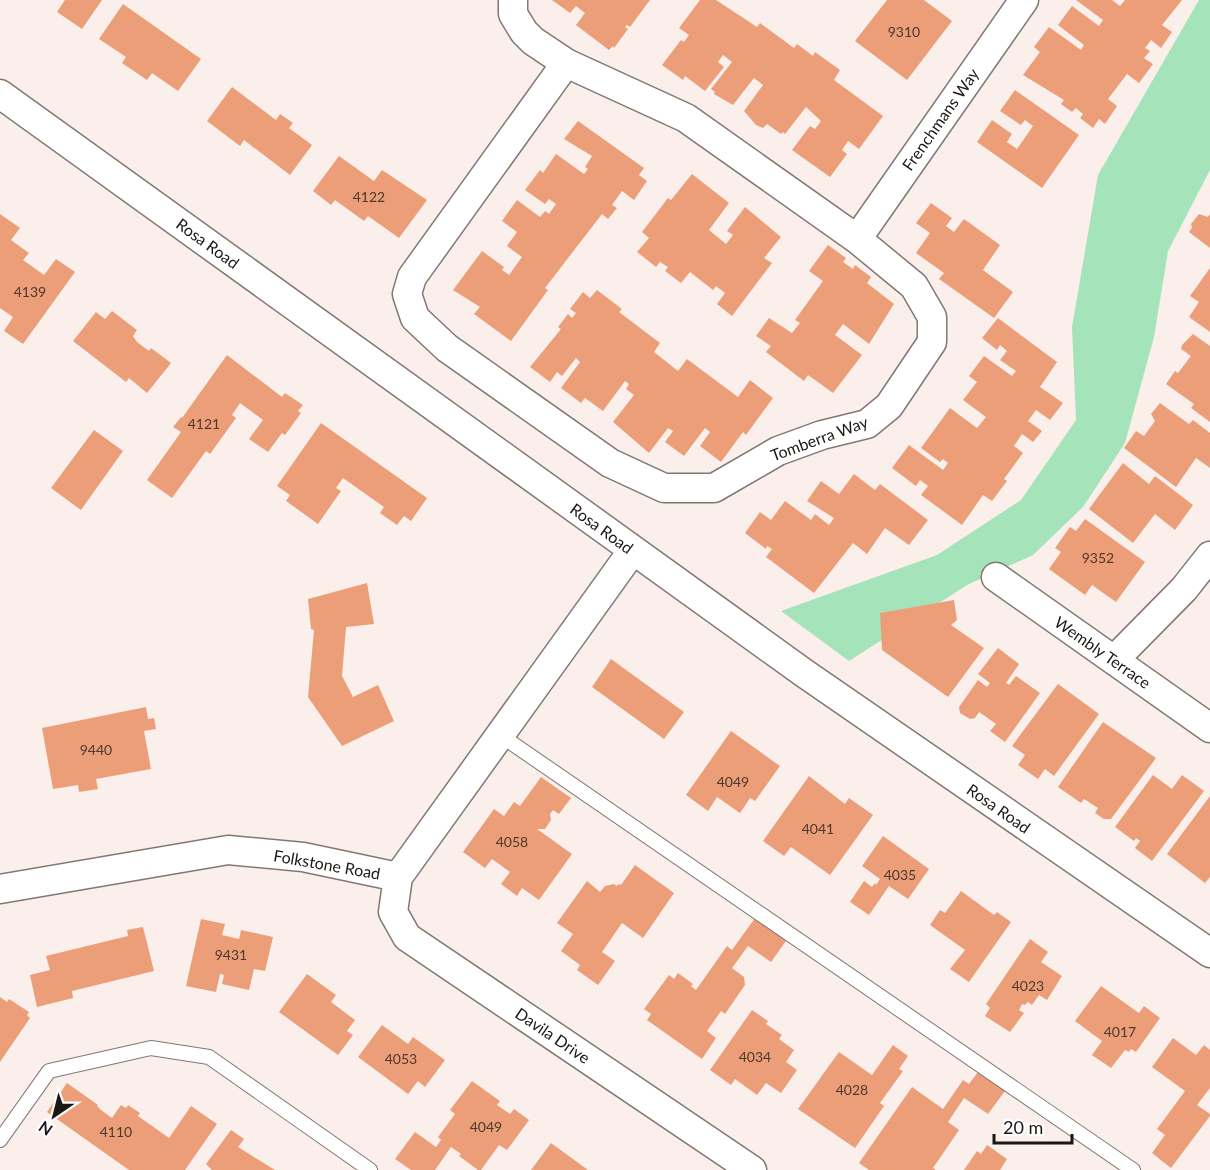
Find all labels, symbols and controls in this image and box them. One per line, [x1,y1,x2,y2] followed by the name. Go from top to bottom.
[888,23,920,40] house number: 9310
[898,64,983,174] street label: Frenchmans Way
[353,188,385,205] house number: 4122
[173,214,243,272] street label: Rosa Road
[14,283,46,300] house number: 4139
[768,411,871,464] street label: Tomberra Way
[188,415,220,432] house number: 4121
[567,499,637,557] street label: Rosa Road
[1082,549,1114,566] house number: 9352
[1051,612,1155,692] street label: Wembly Terrace
[80,741,112,758] house number: 9440
[717,773,749,790] house number: 4049
[964,779,1034,837] street label: Rosa Road
[802,820,834,837] house number: 4041
[496,833,528,850] house number: 4058
[272,845,382,883] street label: Folkstone Road
[884,866,916,883] house number: 4035
[215,946,247,963] house number: 9431
[1012,977,1044,994] house number: 4023
[512,1003,594,1067] street label: Davila Drive
[1104,1023,1136,1040] house number: 4017
[739,1048,771,1065] house number: 4034
[385,1050,417,1067] house number: 4053
[836,1081,868,1098] house number: 4028
[24,1086,84,1146] north arrow
[994,1107,1072,1145] scale bar
[1003,1116,1043,1138] text: 20 m
[35,1117,56,1140] text: N
[470,1118,502,1135] house number: 4049
[100,1123,132,1140] house number: 4110

